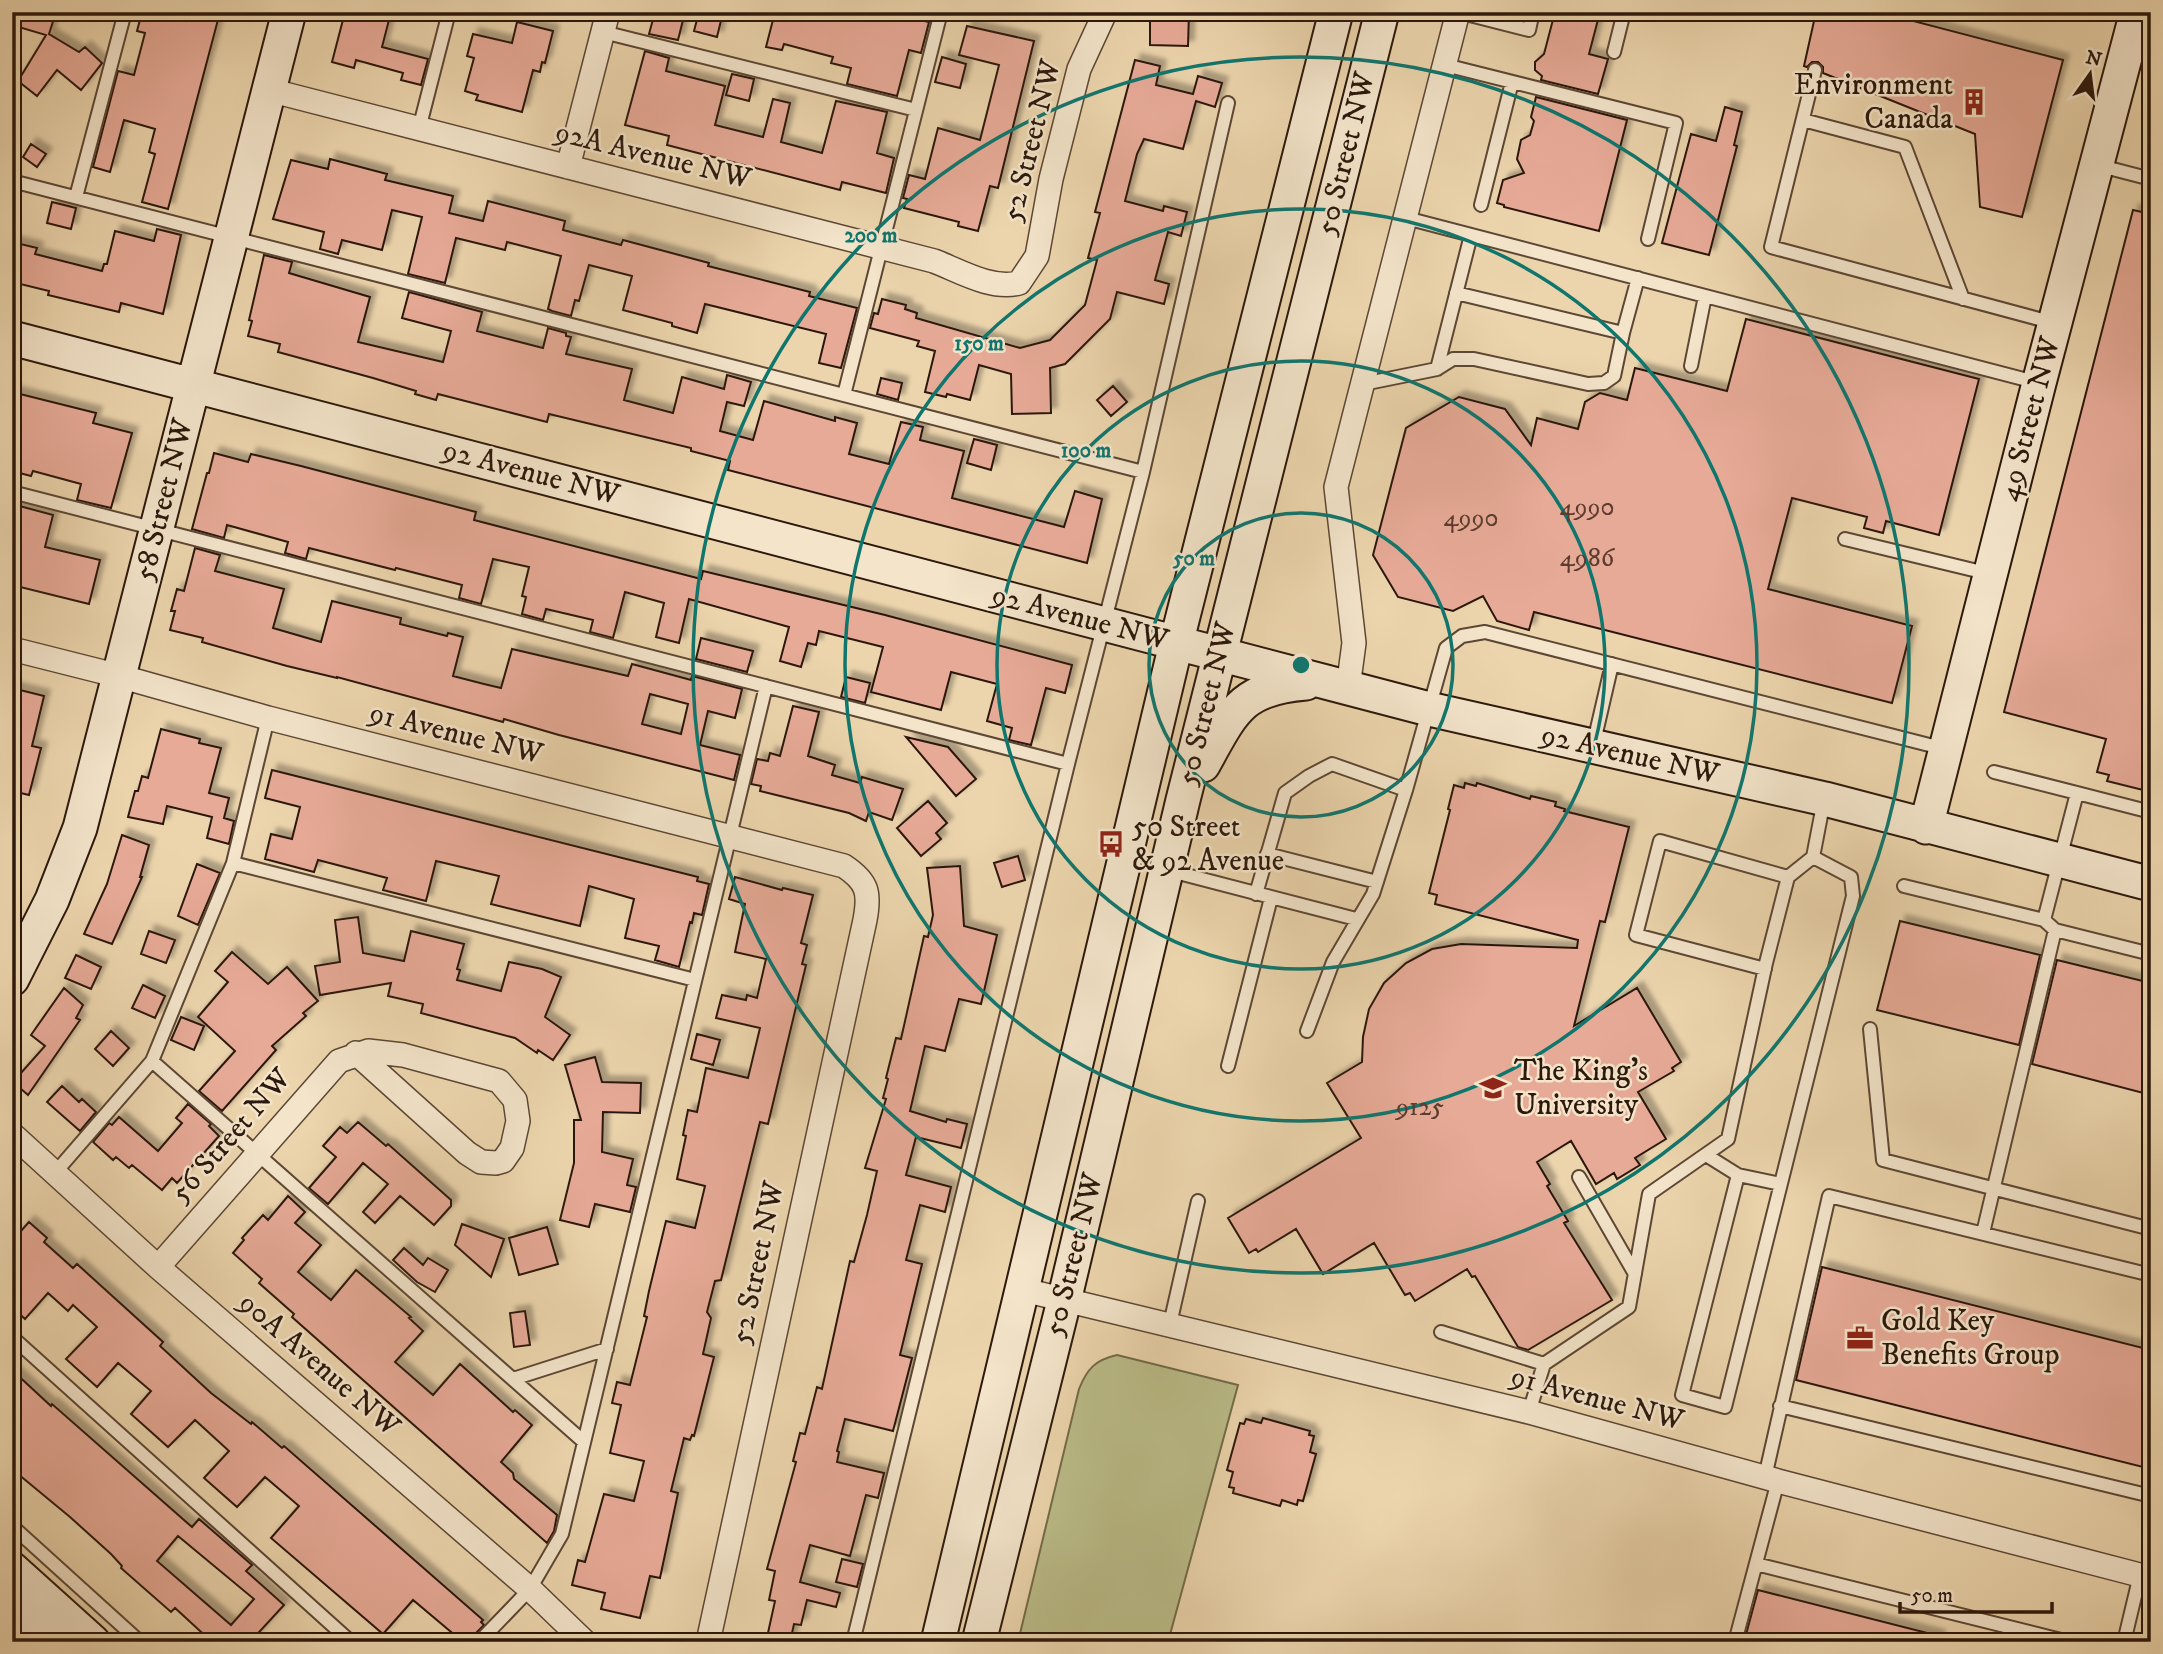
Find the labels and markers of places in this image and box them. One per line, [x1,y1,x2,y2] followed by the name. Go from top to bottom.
[1794,67,1953,138] place label: Environment Canada
[1959,87,1989,117] building icon: Environment Canada
[1289,653,1313,677] centre of rings
[1132,809,1284,880] place label: 50 Street & 92 Avenue
[1096,829,1126,859] bus stop icon: 50 Street & 92 Avenue
[1514,1053,1648,1124] place label: The King's University
[1478,1073,1508,1103] school or university icon: The King's University
[1881,1303,2060,1374] place label: Gold Key Benefits Group
[1845,1323,1875,1353] office icon: Gold Key Benefits Group

